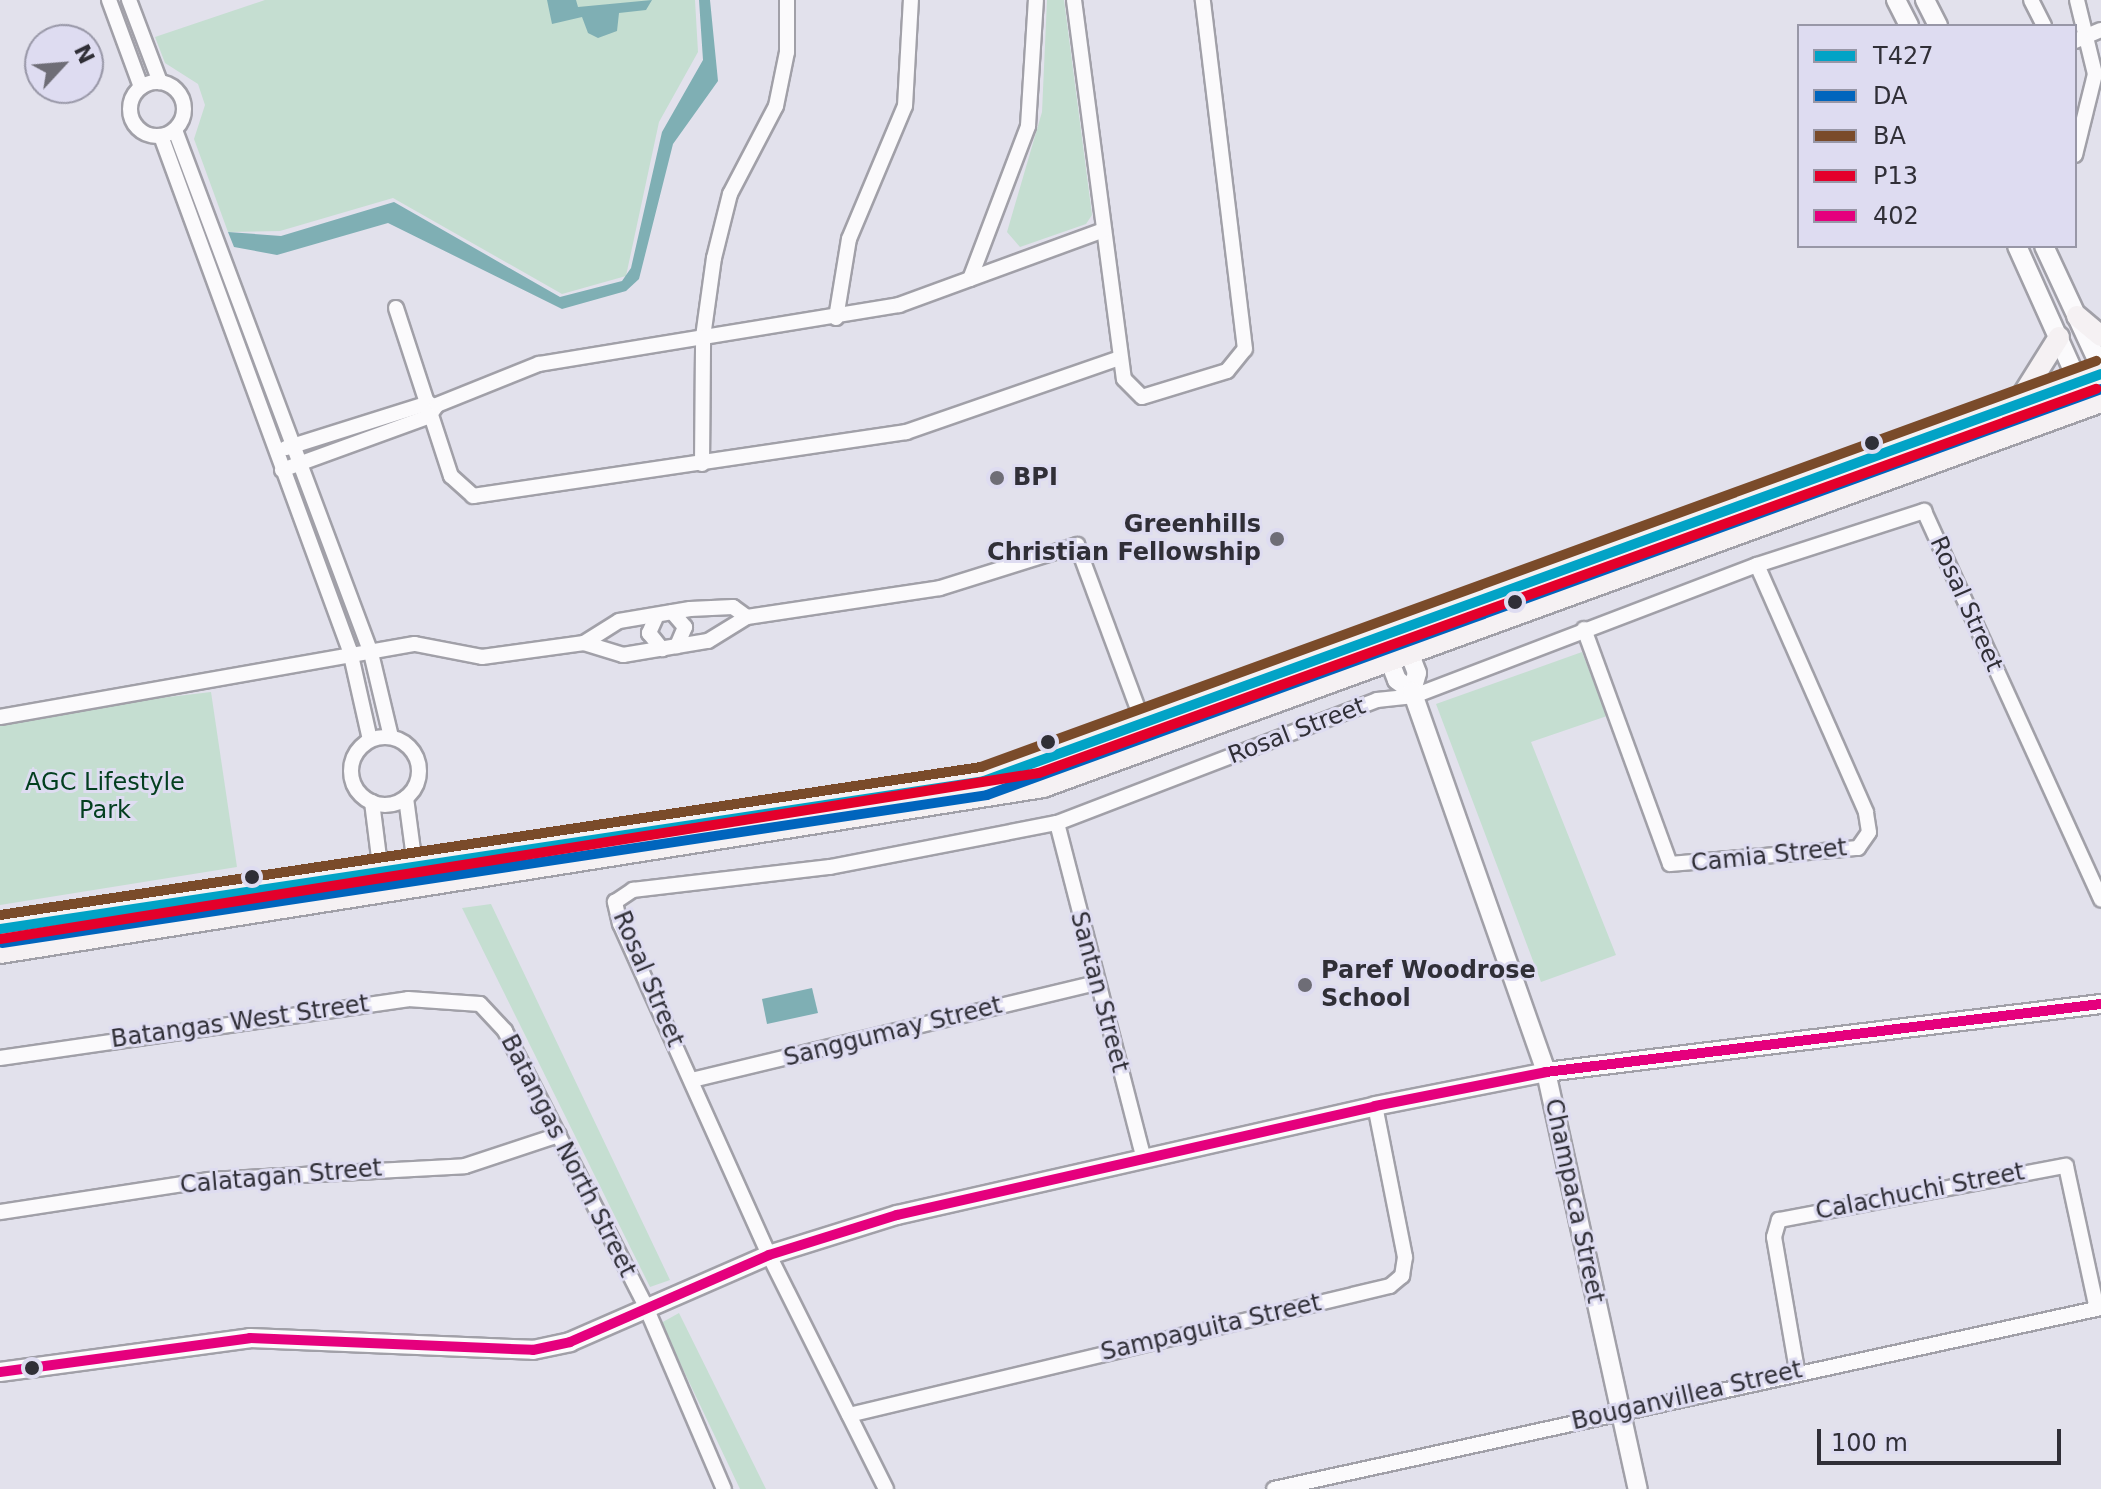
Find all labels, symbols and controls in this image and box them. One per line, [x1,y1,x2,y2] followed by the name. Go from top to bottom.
[24,24,104,104] north arrow
[1797,24,2077,248] legend
[69,40,99,68] text: N
[1873,42,1933,70] text: T427
[1873,82,1907,110] text: DA
[1873,122,1906,150] text: BA
[1873,162,1918,190] text: P13
[1873,202,1919,230] text: 402
[1864,435,1880,451] unlabelled marker
[1013,464,1058,492] place label: BPI
[988,469,1006,487] marker: BPI
[987,511,1261,567] place label: Greenhills Christian Fellowship
[1268,530,1286,548] marker: Greenhills Christian Fellowship
[1923,532,2009,676] street label: Rosal Street
[1507,594,1523,610] unlabelled marker
[1224,692,1370,770] street label: Rosal Street
[1040,734,1056,750] unlabelled marker
[25,769,185,825] park label: AGC Lifestyle Park
[1690,833,1848,879] street label: Camia Street
[244,869,260,885] unlabelled marker
[606,907,690,1051] street label: Rosal Street
[1064,909,1134,1075] street label: Santan Street
[1321,957,1536,1013] place label: Paref Woodrose School
[1296,976,1314,994] marker: Paref Woodrose School
[109,990,371,1054] street label: Batangas West Street
[781,991,1005,1073] street label: Sanggumay Street
[494,1030,642,1282] street label: Batangas North Street
[1538,1096,1610,1306] street label: Champaca Street
[179,1154,383,1200] street label: Calatagan Street
[1813,1158,2027,1226] street label: Calachuchi Street
[1098,1289,1324,1367] street label: Sampaguita Street
[1569,1355,1805,1437] street label: Bouganvillea Street
[24,1360,40,1376] unlabelled marker
[1821,1413,2065,1463] scale bar
[1831,1429,1908,1457] text: 100 m

